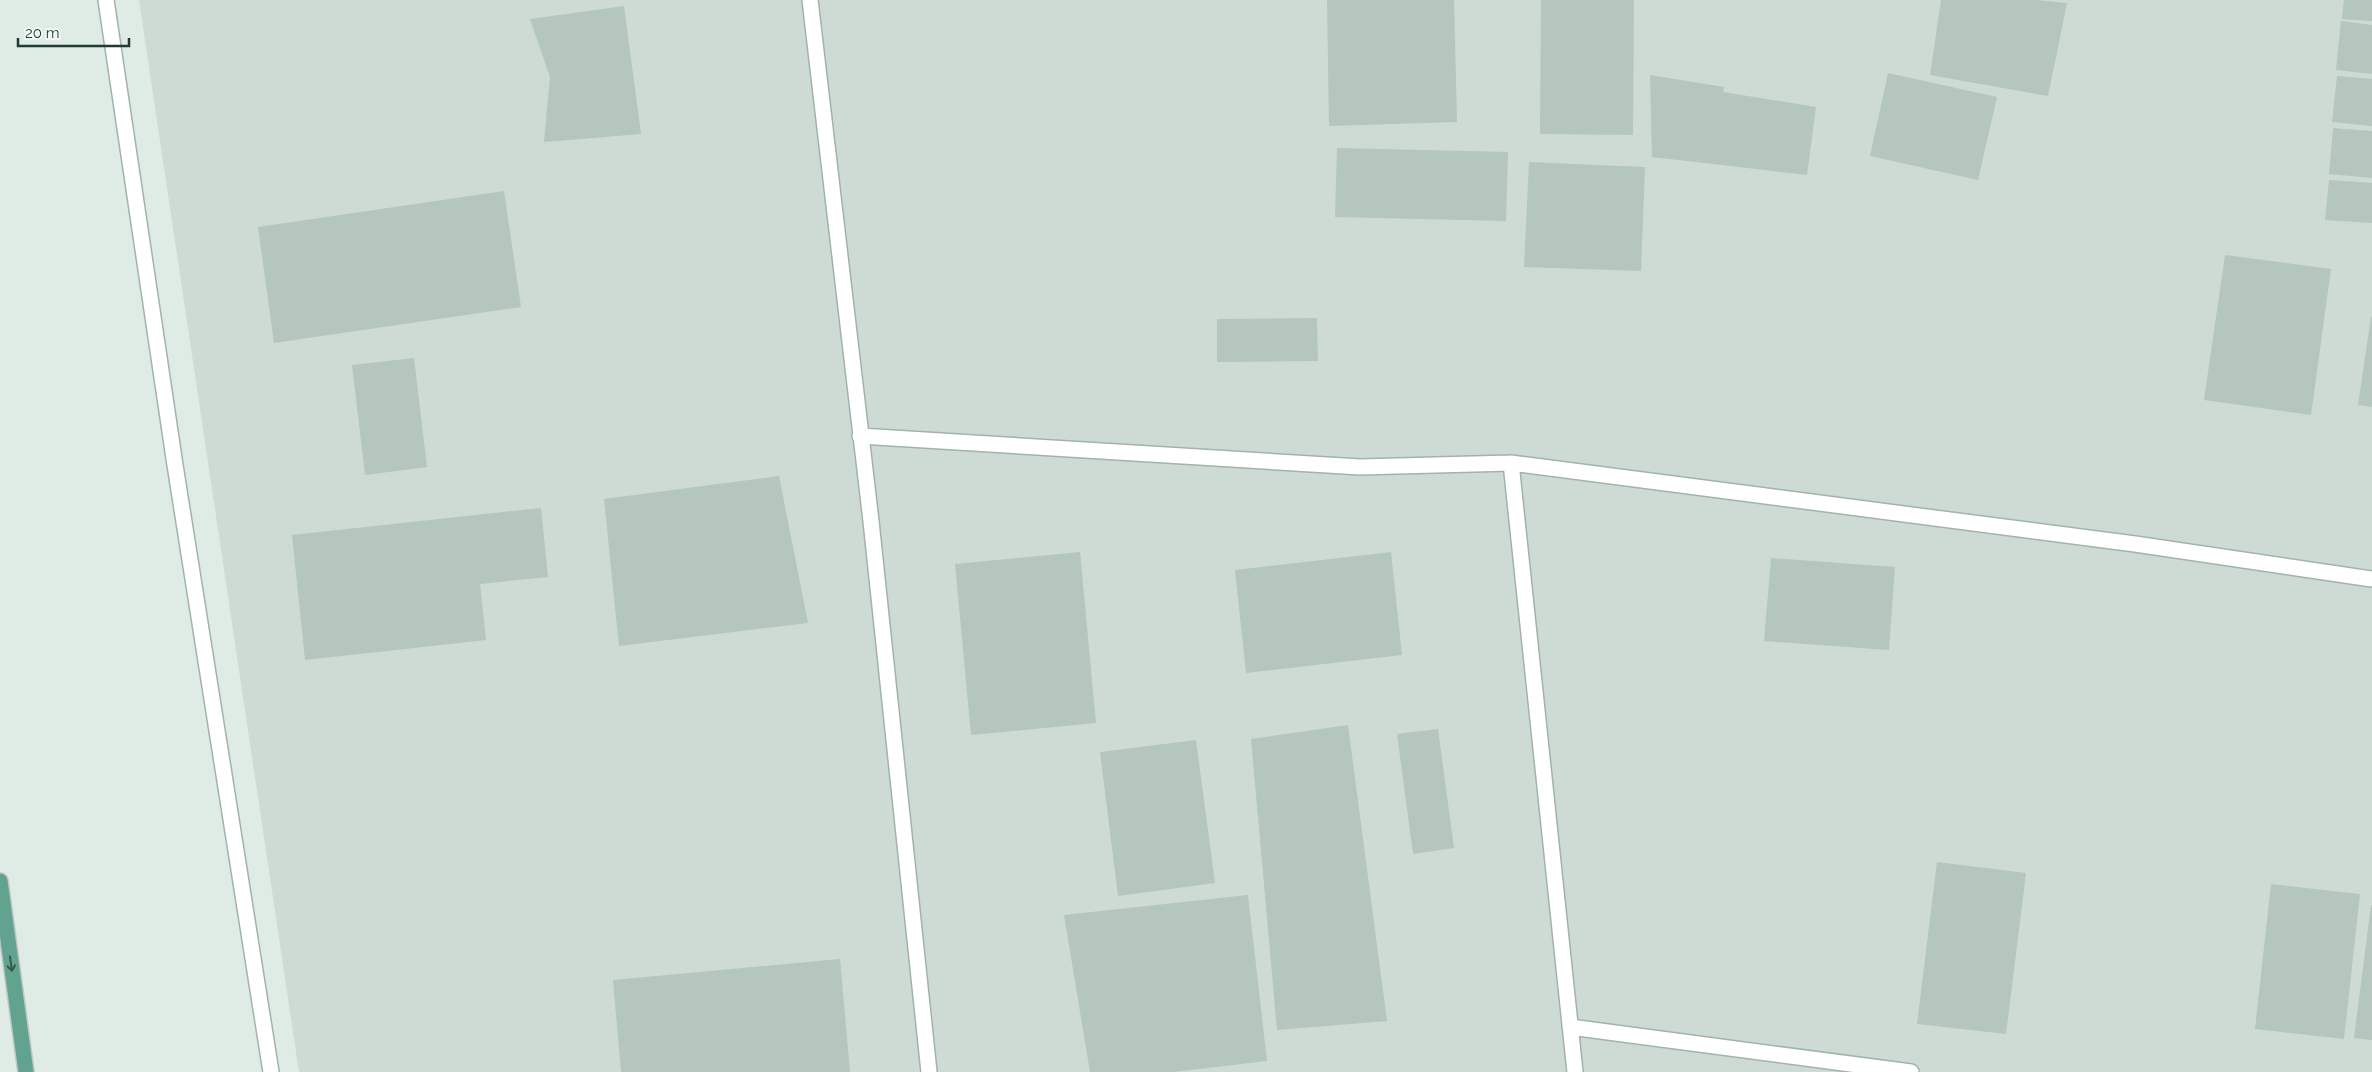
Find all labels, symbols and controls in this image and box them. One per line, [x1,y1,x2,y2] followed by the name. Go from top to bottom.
[18,15,129,47] scale bar
[25,24,60,42] text: 20 m
[6,956,16,972] one-way arrow

